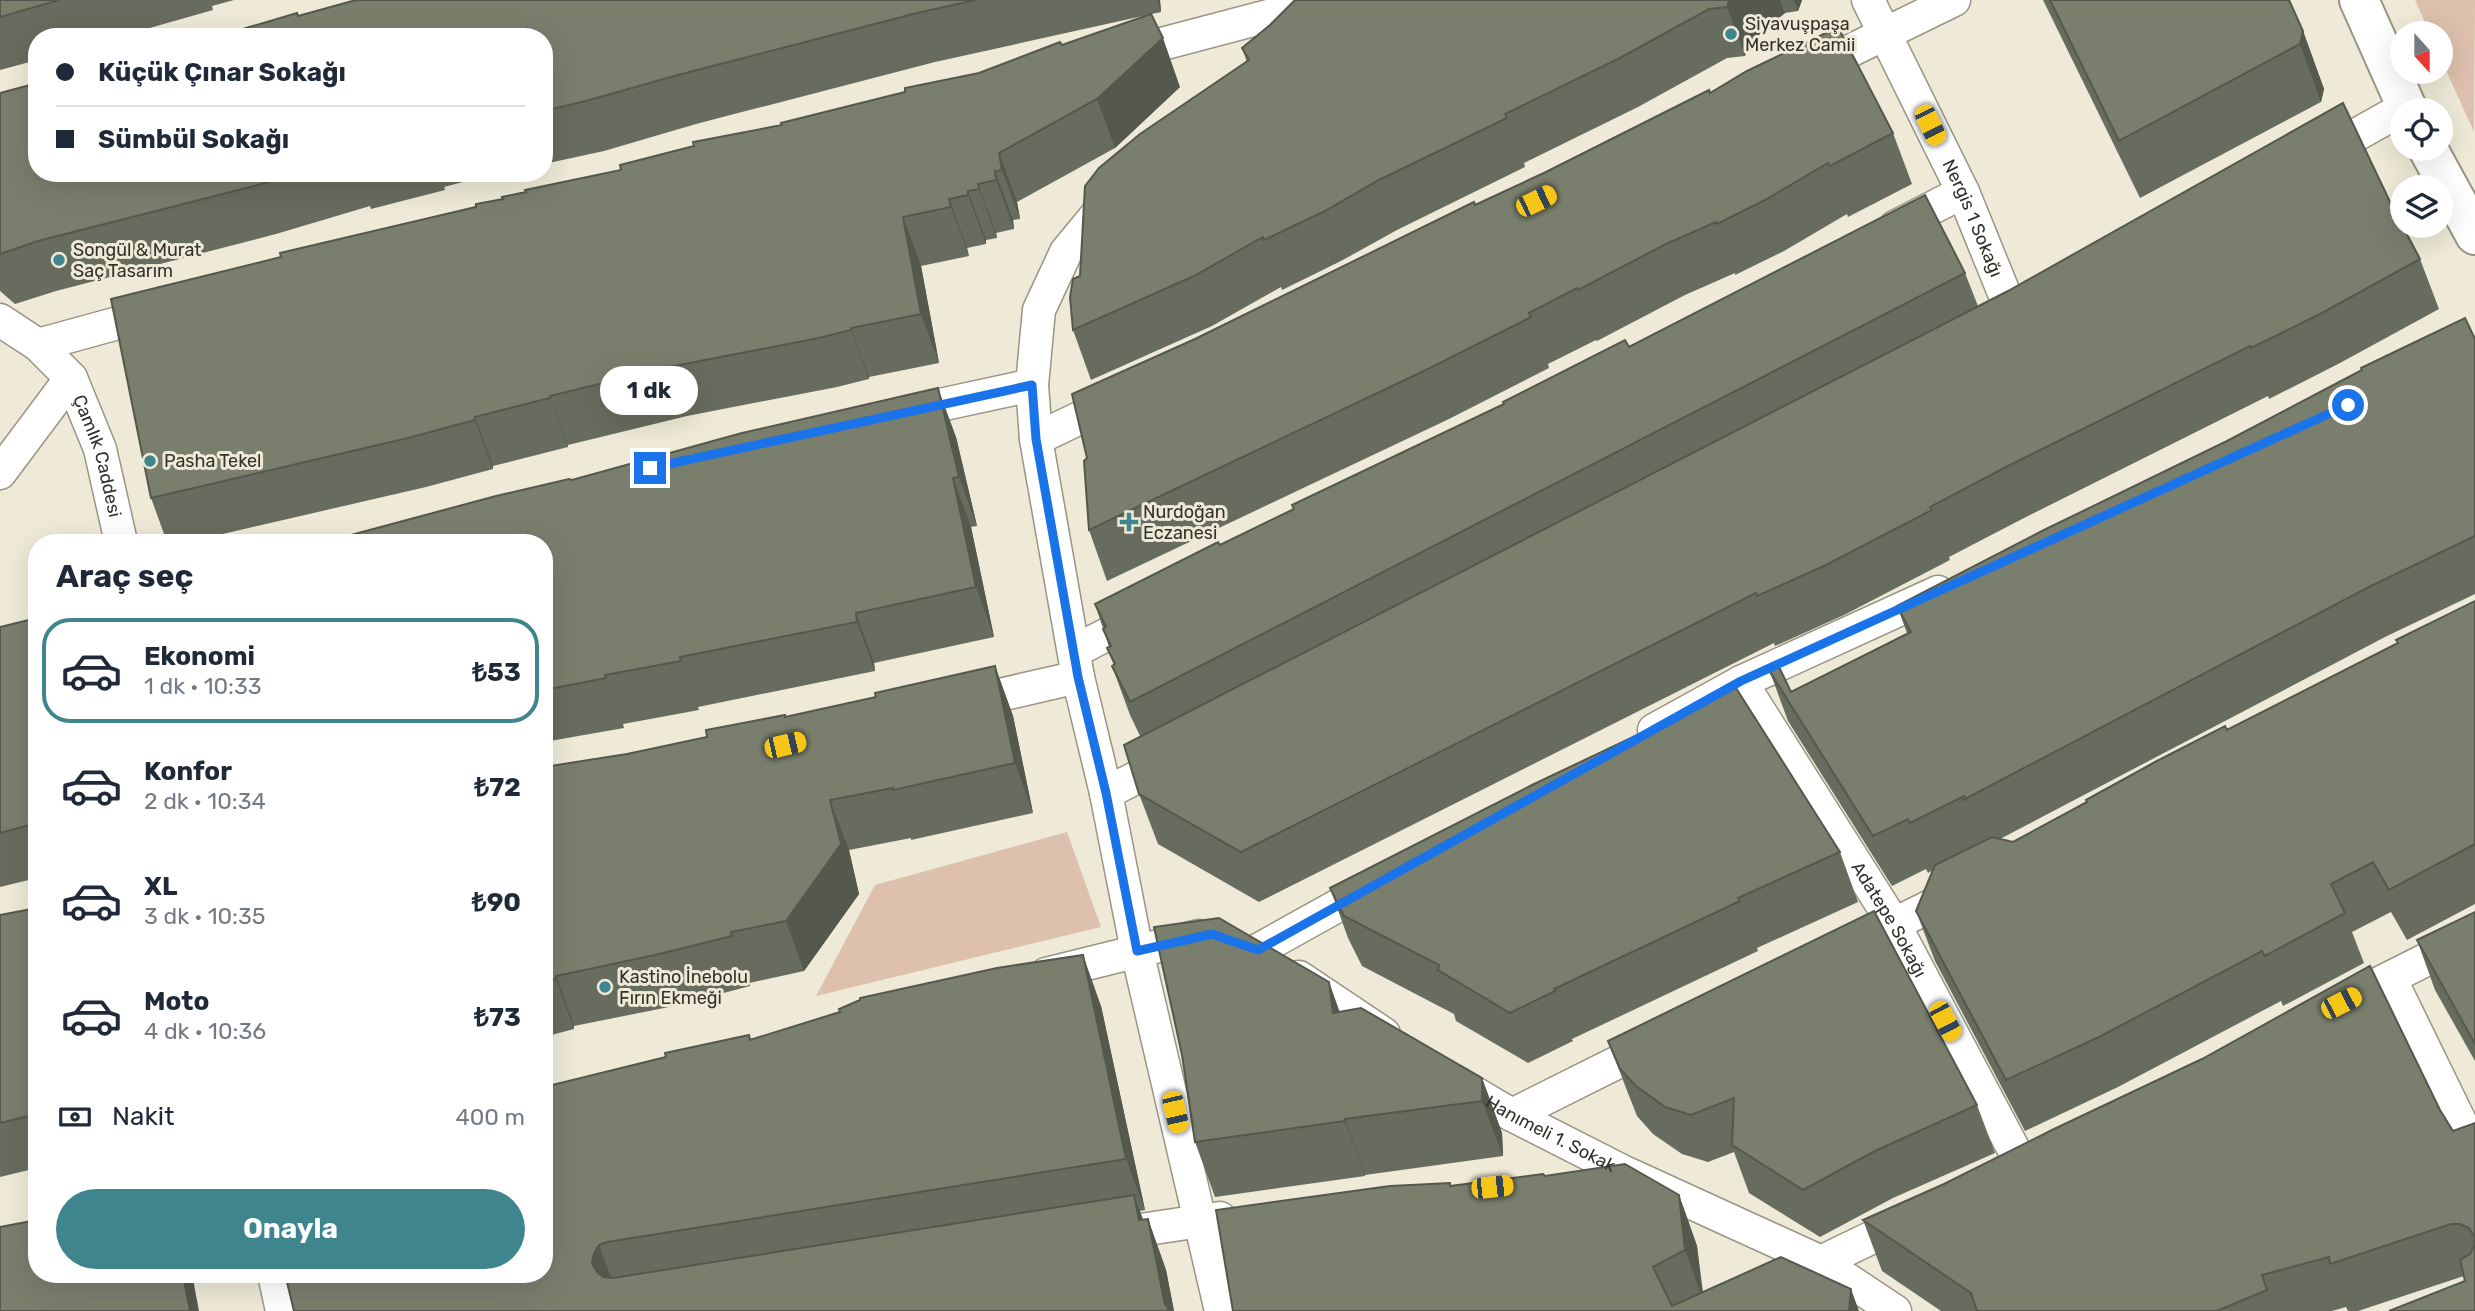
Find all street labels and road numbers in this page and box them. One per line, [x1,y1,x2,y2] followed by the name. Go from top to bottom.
[1938,156,2007,280] street label: Nergis 1 Sokağı
[68,392,126,519] street label: Çamlık Caddesi
[1846,858,1931,981] street label: Adatepe Sokağı
[1481,1091,1620,1177] street label: Hanımeli 1. Sokak

